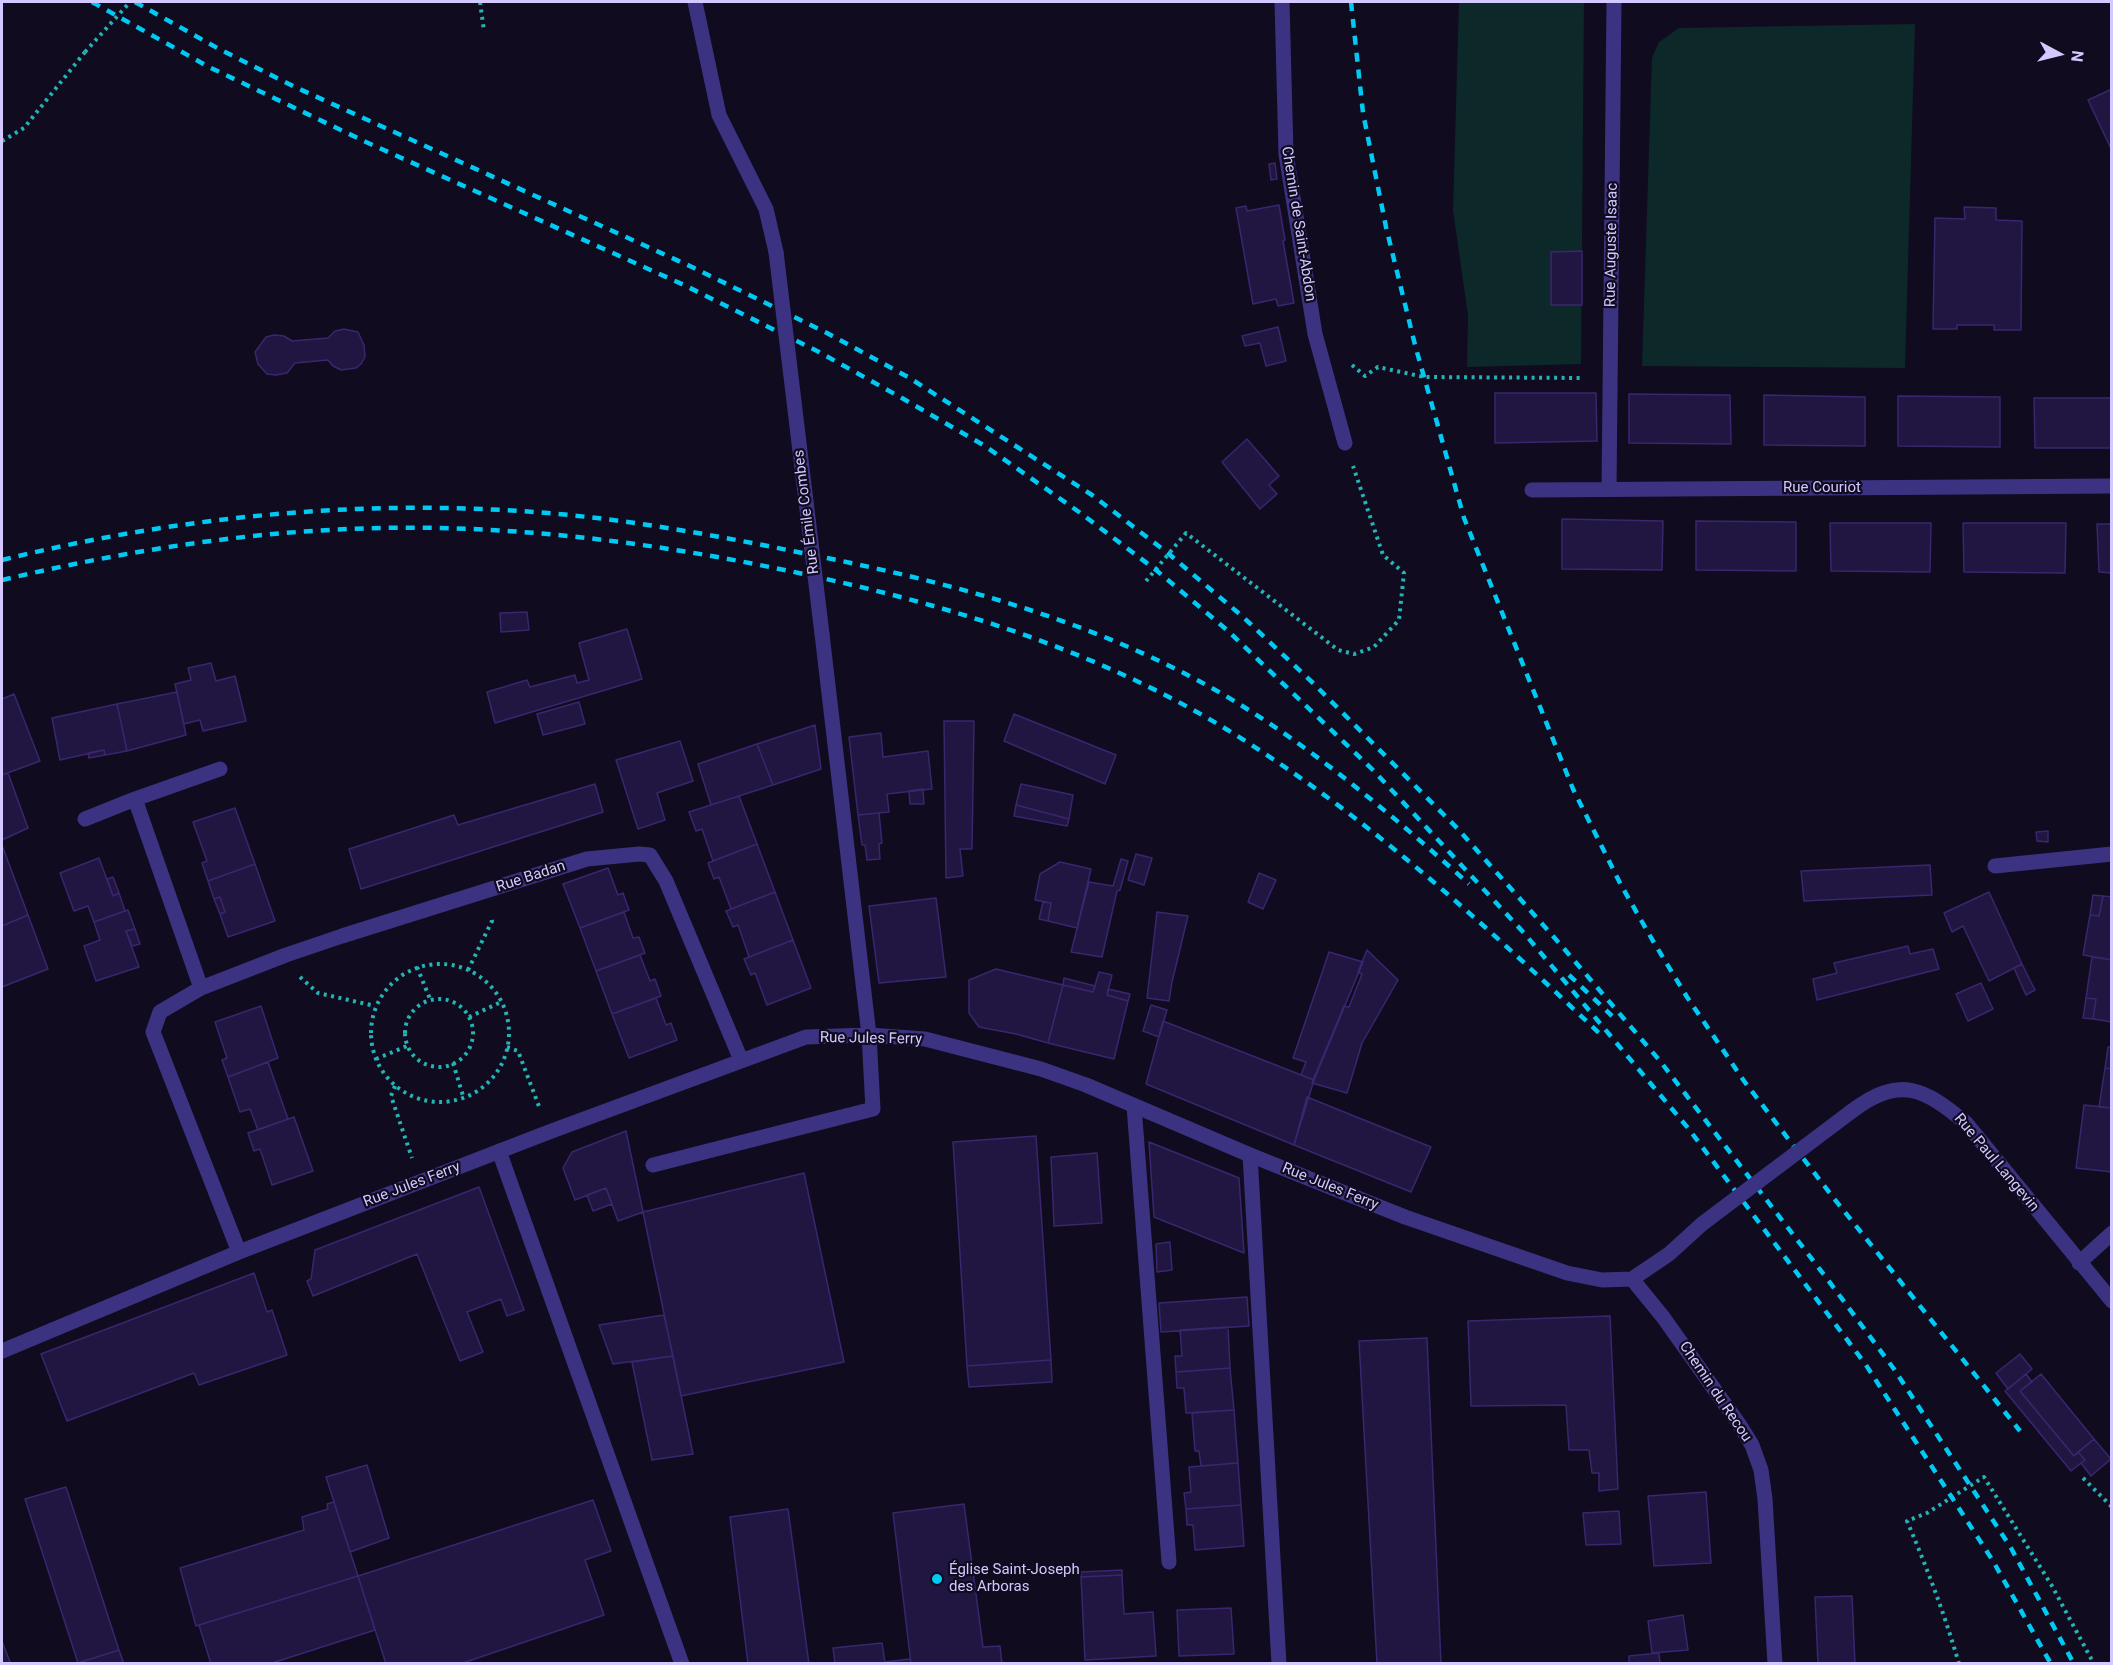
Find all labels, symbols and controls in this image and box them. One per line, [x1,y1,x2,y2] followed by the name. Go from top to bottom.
[2029,24,2089,84] north arrow
[2067,49,2087,63] text: N
[1277,145,1319,303] street label: Chemin de Saint-Abdon
[1602,183,1622,307] street label: Rue Auguste Isaac
[790,449,824,575] street label: Rue Émile Combes
[1783,479,1861,497] street label: Rue Couriot
[494,857,568,897] street label: Rue Badan
[820,1029,922,1049] street label: Rue Jules Ferry
[1950,1110,2042,1216] street label: Rue Paul Langevin
[361,1158,463,1212] street label: Rue Jules Ferry
[1279,1159,1381,1215] street label: Rue Jules Ferry
[1675,1338,1755,1446] street label: Chemin du Recou
[949,1561,1080,1596] place label: Église Saint-Joseph des Arboras
[930,1572,944,1586] marker: Église Saint-Joseph des Arboras

